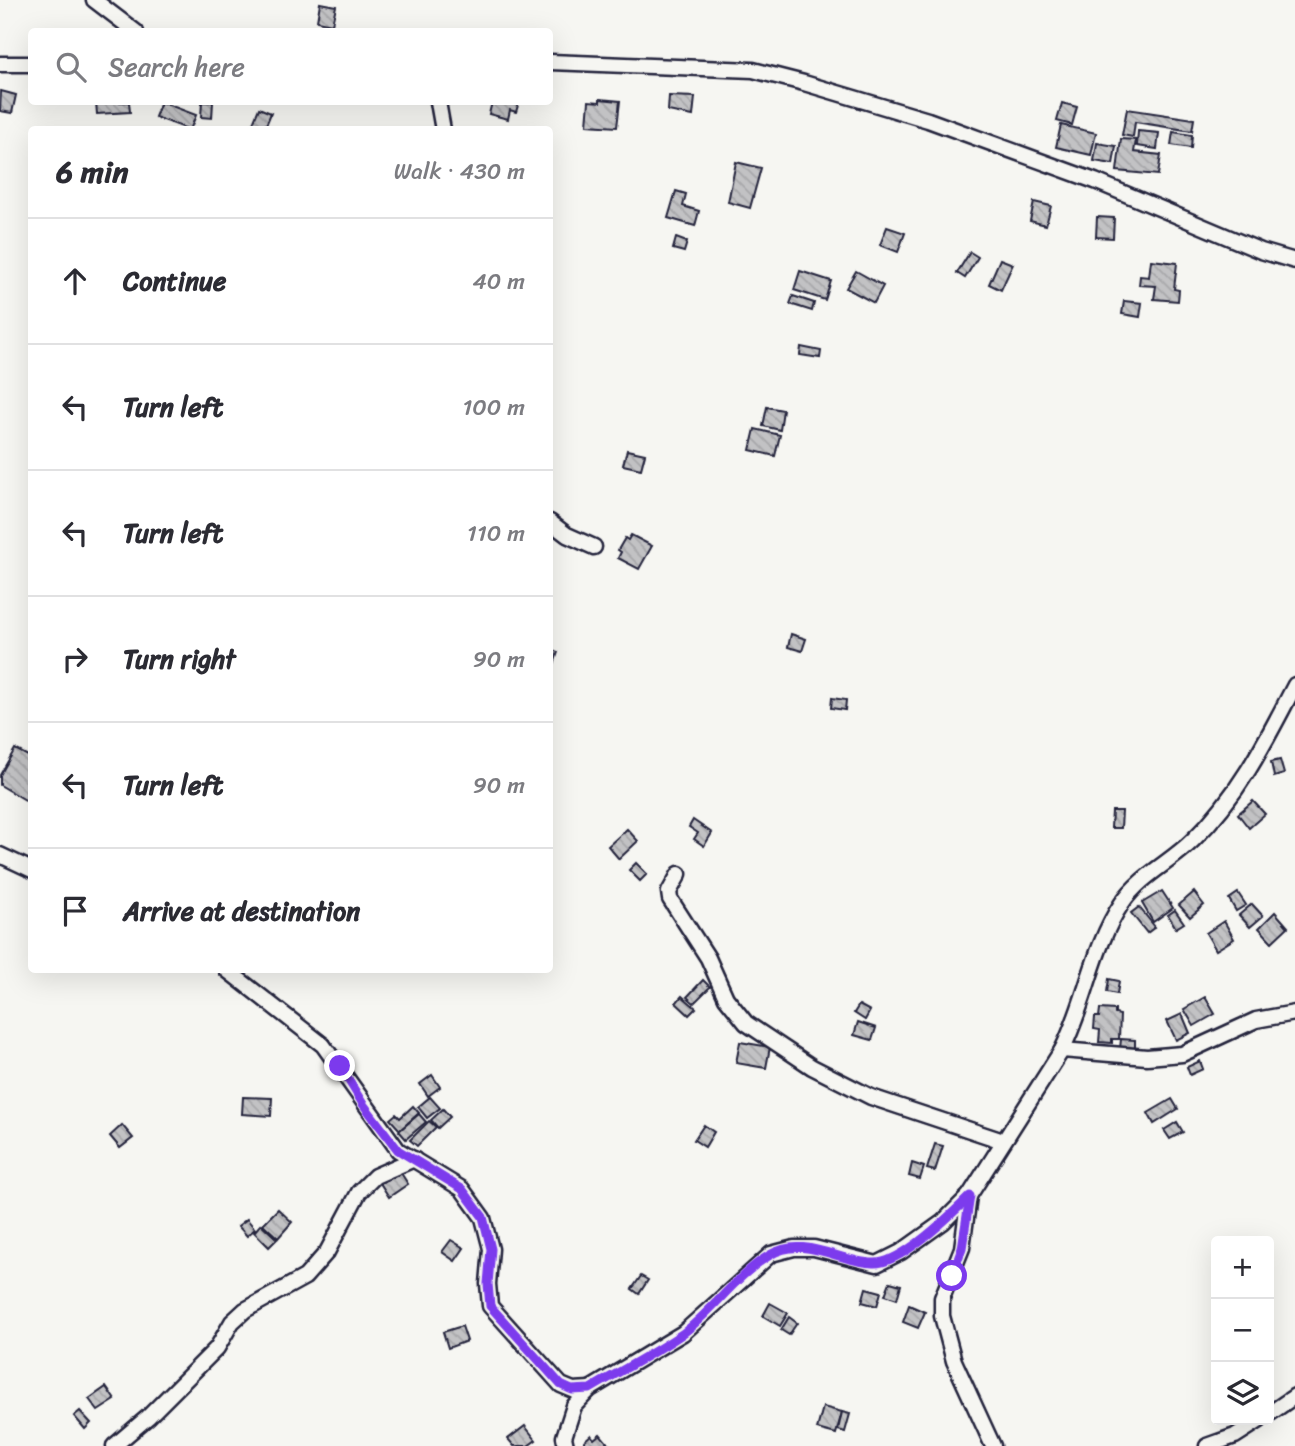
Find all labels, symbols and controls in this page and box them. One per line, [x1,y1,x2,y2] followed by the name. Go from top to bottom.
[28,28,553,105] search box
[108,44,245,90] text: Search here
[52,48,90,86] icon: search
[56,145,128,199] text: 6 min
[394,151,525,192] text: Walk · 430 m
[123,258,226,304] text: Continue
[472,261,525,302] text: 40 m
[56,262,94,300] icon: ahead
[123,384,223,430] text: Turn left
[462,387,525,428] text: 100 m
[56,388,94,426] icon: left
[123,510,223,556] text: Turn left
[467,513,525,554] text: 110 m
[56,514,94,552] icon: left
[123,636,236,682] text: Turn right
[473,639,525,680] text: 90 m
[56,640,94,678] icon: right
[123,762,223,808] text: Turn left
[473,765,525,806] text: 90 m
[56,766,94,804] icon: left
[123,888,360,934] text: Arrive at destination
[56,892,94,930] icon: arrive
[324,1050,355,1081] route end
[1211,1236,1274,1425] map controls
[1211,1236,1274,1299] button: +
[936,1260,967,1291] route start
[1211,1299,1274,1362] button: −
[1211,1362,1274,1425] button: layers

